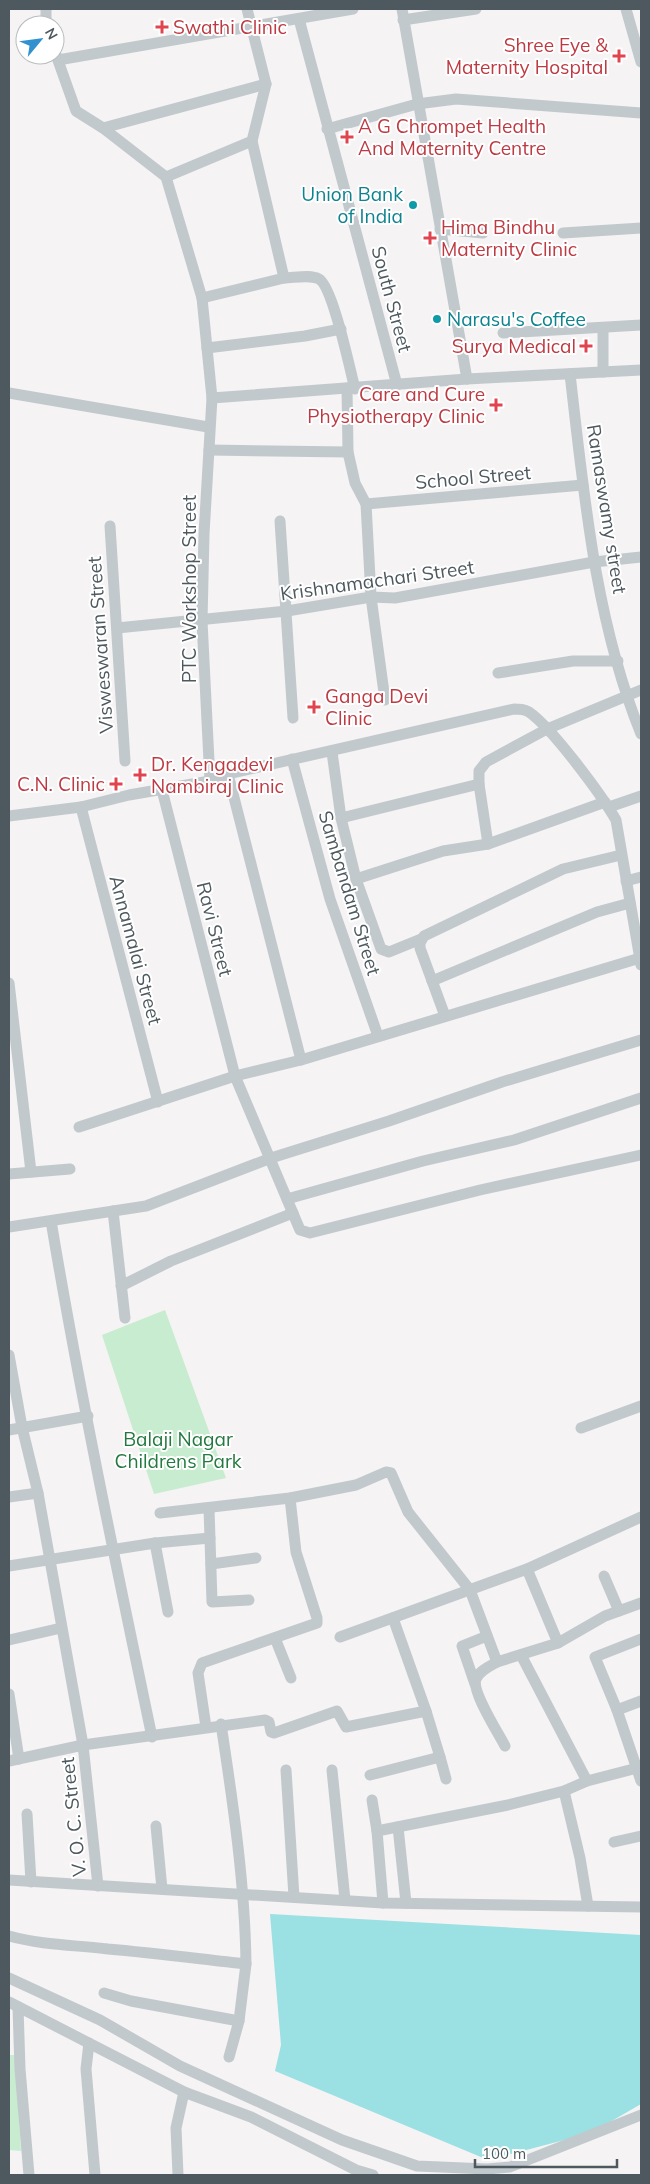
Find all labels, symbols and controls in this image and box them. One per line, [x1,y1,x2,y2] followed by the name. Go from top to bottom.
[15,15,65,65] north arrow
[173,15,287,39] place label: Swathi Clinic
[155,20,169,34] marker: Swathi Clinic
[41,25,62,43] text: N
[446,33,609,79] place label: Shree Eye & Maternity Hospital
[612,49,626,63] marker: Shree Eye & Maternity Hospital
[358,114,546,160] place label: A G Chrompet Health And Maternity Centre
[340,130,354,144] marker: A G Chrompet Health And Maternity Centre
[301,182,403,228] place label: Union Bank of India
[407,199,419,211] marker: Union Bank of India
[441,215,577,261] place label: Hima Bindhu Maternity Clinic
[423,231,437,245] marker: Hima Bindhu Maternity Clinic
[366,243,418,355] street label: South Street
[447,307,586,331] place label: Narasu's Coffee
[431,313,443,325] marker: Narasu's Coffee
[452,334,576,358] place label: Surya Medical
[580,340,592,352] marker: Surya Medical
[307,382,485,428] place label: Care and Cure Physiotherapy Clinic
[489,398,503,412] marker: Care and Cure Physiotherapy Clinic
[582,423,632,596] street label: Ramaswamy street
[414,460,532,494] street label: School Street
[177,495,201,683] street label: PTC Workshop Street
[279,554,476,605] street label: Krishnamachari Street
[82,555,118,734] street label: Visweswaran Street
[325,684,428,730] place label: Ganga Devi Clinic
[307,700,321,714] marker: Ganga Devi Clinic
[151,752,284,798] place label: Dr. Kengadevi Nambiraj Clinic
[133,768,147,782] marker: Dr. Kengadevi Nambiraj Clinic
[17,772,105,796] place label: C.N. Clinic
[109,777,123,791] marker: C.N. Clinic
[314,808,387,979] street label: Sambandam Street
[105,873,168,1028] street label: Annamalai Street
[192,879,238,979] street label: Ravi Street
[114,1427,242,1473] park label: Balaji Nagar Childrens Park
[55,1756,91,1878] street label: V. O. C. Street
[475,2136,618,2168] scale bar
[482,2144,526,2163] text: 100 m

